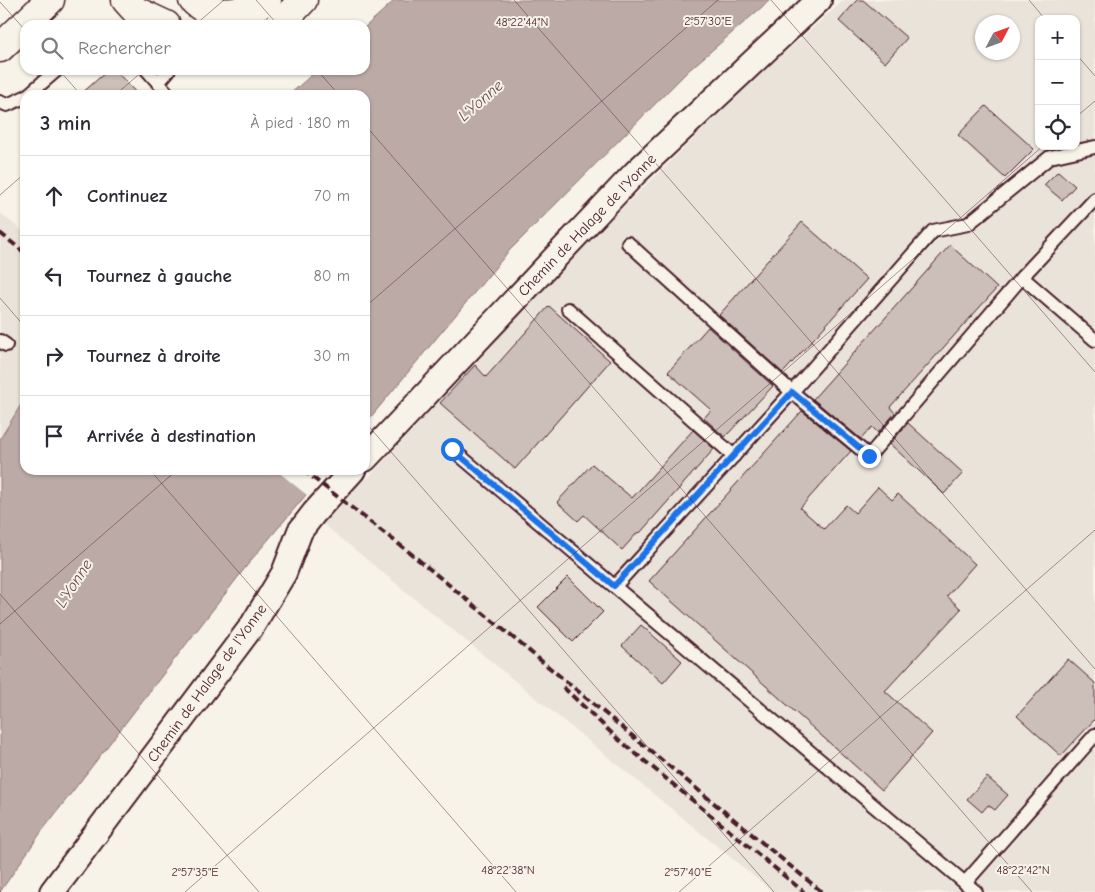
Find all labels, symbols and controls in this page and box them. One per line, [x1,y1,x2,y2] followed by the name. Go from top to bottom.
[684,14,732,28] text: 2°57'30"E
[496,15,548,29] text: 48°22'44"N
[975,15,1020,60] north arrow
[1035,15,1080,150] map controls
[1035,15,1080,60] button: +
[20,20,370,75] search box
[38,34,66,62] icon: search
[78,37,171,59] text: Rechercher
[1035,60,1080,105] button: −
[455,76,507,125] water label: L'Yonne
[1035,105,1080,150] button: locate
[40,111,91,135] text: 3 min
[250,114,350,132] text: À pied · 180 m
[514,150,660,300] street label: Chemin de Halage de l'Yonne
[40,182,68,210] icon: ahead
[87,185,167,207] text: Continuez
[314,187,350,205] text: 70 m
[40,262,68,290] icon: left
[87,265,232,287] text: Tournez à gauche
[313,267,350,285] text: 80 m
[40,342,68,370] icon: right
[87,345,221,367] text: Tournez à droite
[314,347,350,365] text: 30 m
[40,422,68,450] icon: arrive
[87,425,256,447] text: Arrivée à destination
[441,438,464,461] route start
[858,445,881,468] route end
[52,556,96,611] water label: L'Yonne
[144,600,271,766] street label: Chemin de Halage de l'Yonne
[481,863,535,877] text: 48°22'38"N
[996,863,1050,877] text: 48°22'42"N
[172,865,218,879] text: 2°57'35"E
[664,865,712,879] text: 2°57'40"E

